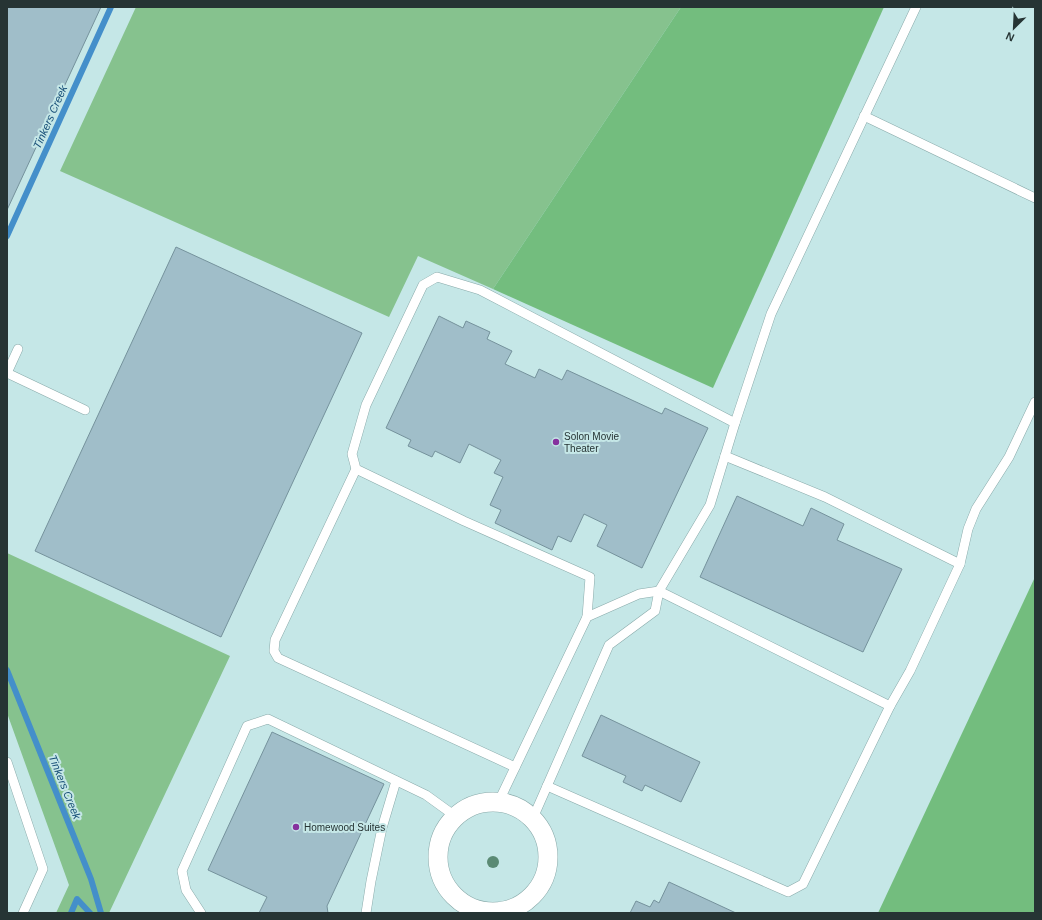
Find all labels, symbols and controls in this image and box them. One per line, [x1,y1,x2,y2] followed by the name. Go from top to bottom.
[994,8,1034,48] north arrow
[1004,30,1016,44] text: N
[31,83,70,151] water label: Tinkers Creek
[564,431,619,454] place label: Solon Movie Theater
[551,437,561,447] marker: Solon Movie Theater
[47,753,84,821] water label: Tinkers Creek
[291,822,301,832] marker: Homewood Suites
[304,822,385,833] place label: Homewood Suites

